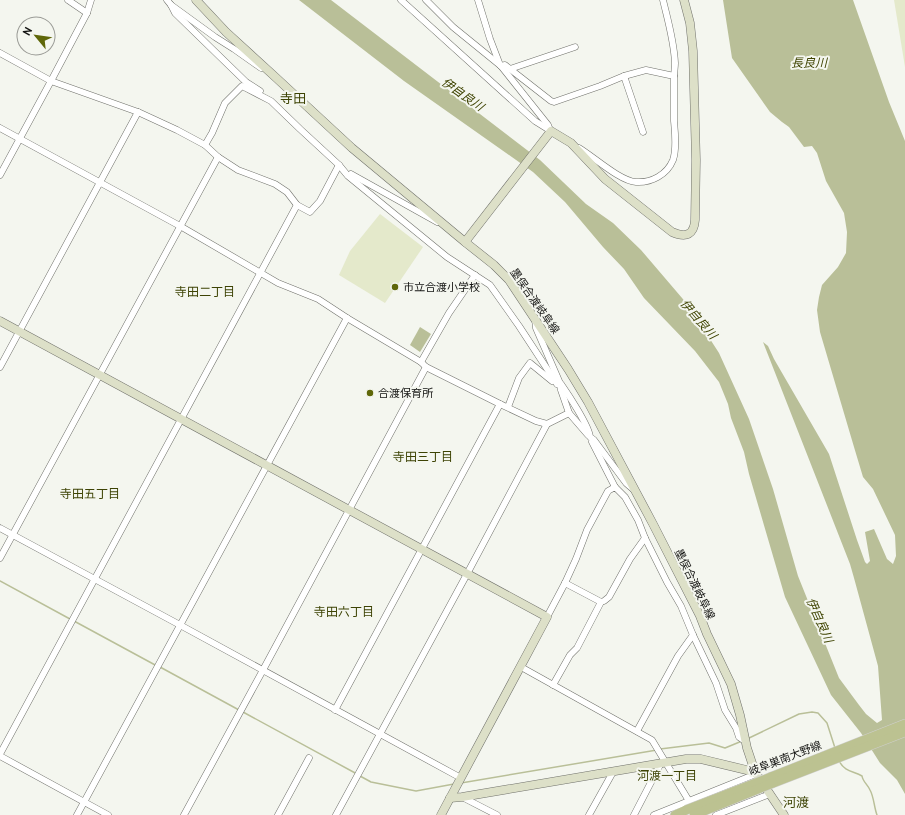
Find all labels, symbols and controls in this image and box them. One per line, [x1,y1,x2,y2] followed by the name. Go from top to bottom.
[16,16,56,56] north arrow
[19,25,35,38] text: N
[791,55,829,70] water label: 長良川
[439,74,489,115] water label: 伊自良川
[280,90,306,107] district label: 寺田
[507,265,563,337] street label: 墨俣合渡岐阜線
[403,280,480,294] place label: 市立合渡小学校
[390,282,400,292] marker: 市立合渡小学校
[175,284,235,299] district label: 寺田二丁目
[678,296,722,344] water label: 伊自良川
[378,386,434,400] place label: 合渡保育所
[365,388,375,398] marker: 合渡保育所
[393,449,453,464] district label: 寺田三丁目
[60,486,120,501] district label: 寺田五丁目
[672,546,718,622] street label: 墨俣合渡岐阜線
[803,595,837,647] water label: 伊自良川
[314,604,374,619] district label: 寺田六丁目
[747,738,823,778] street label: 岐阜巣南大野線
[637,768,697,783] district label: 河渡一丁目
[783,794,809,811] district label: 河渡

